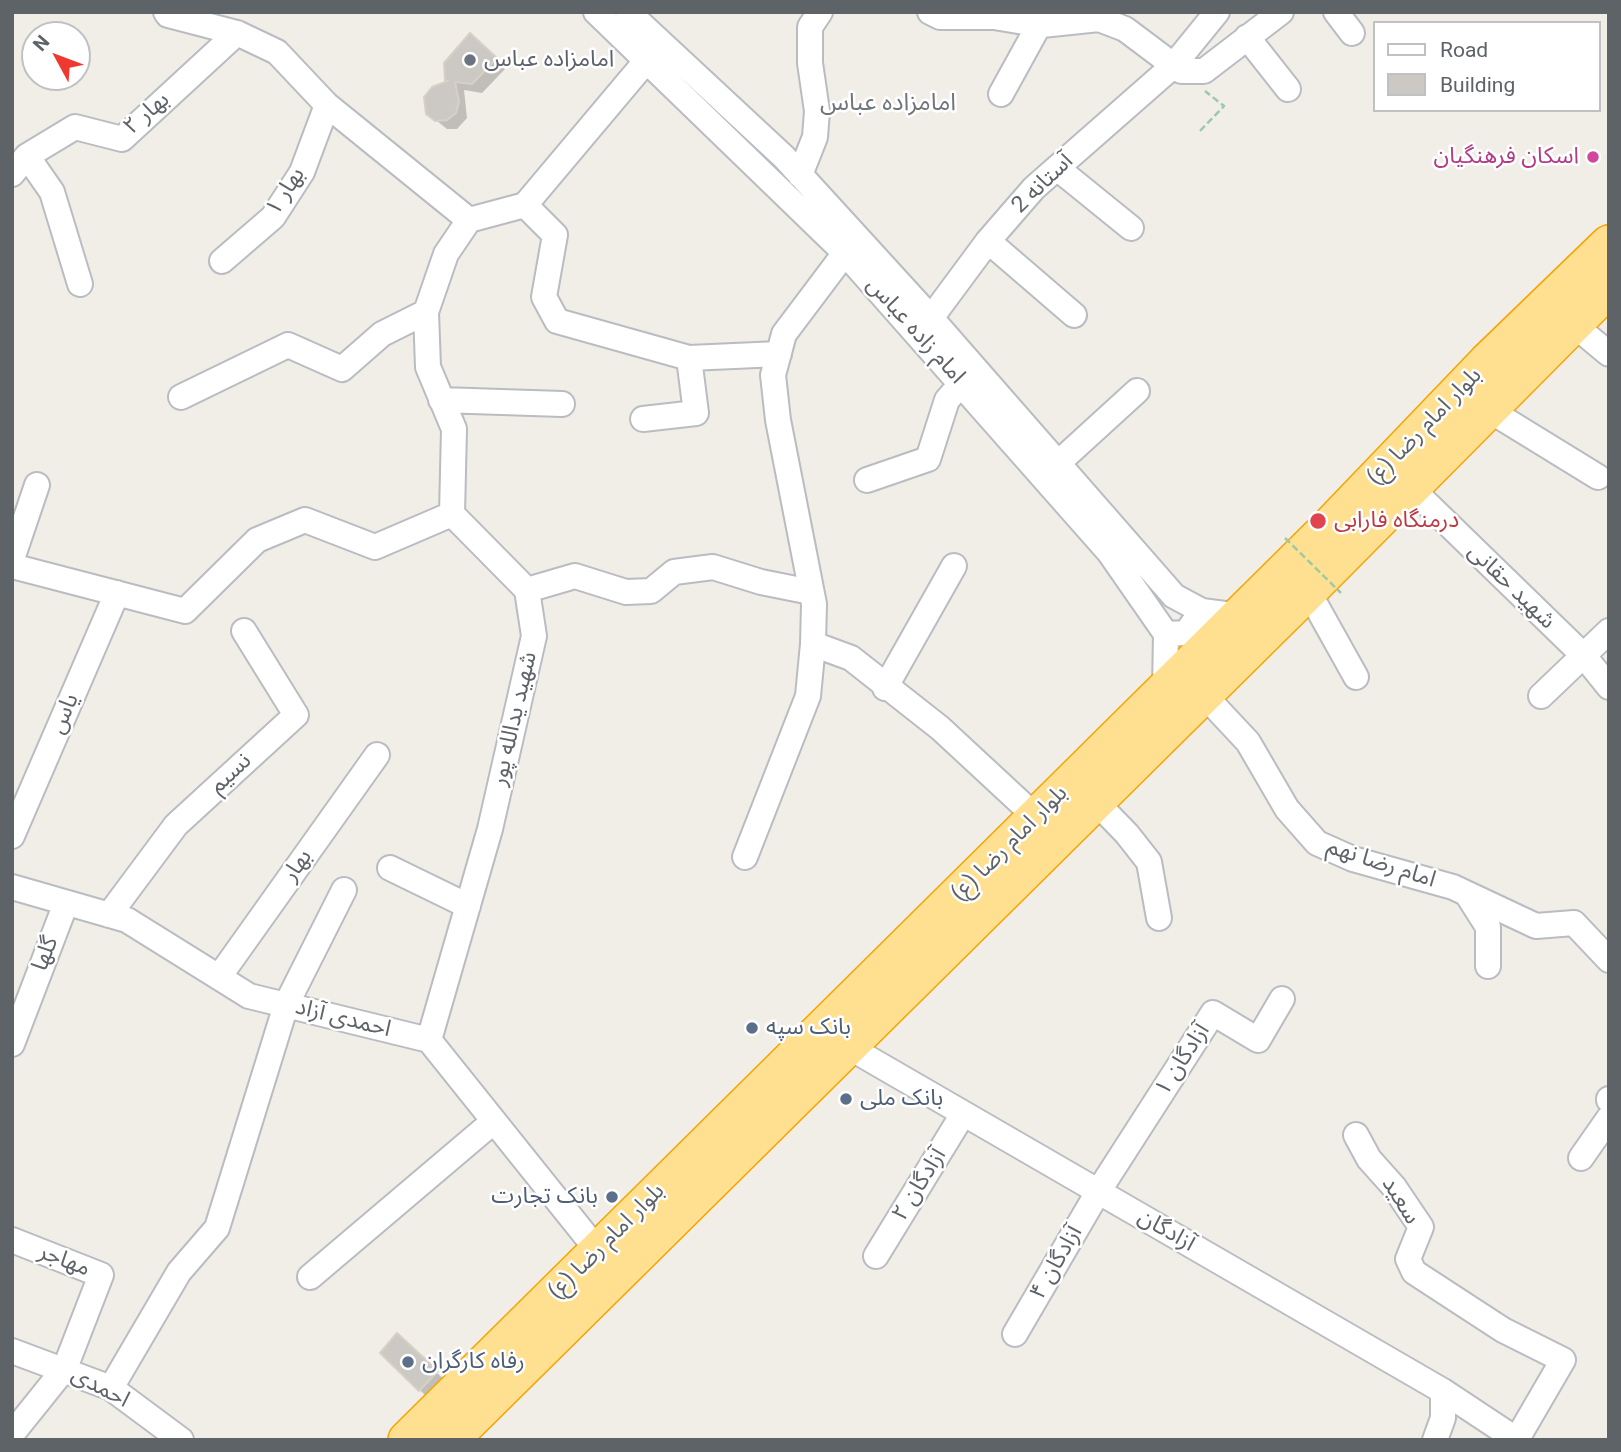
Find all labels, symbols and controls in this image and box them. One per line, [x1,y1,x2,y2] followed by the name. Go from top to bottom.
[21,21,91,91] north arrow
[1372,21,1600,112] legend
[28,31,54,56] text: N
[1440,38,1488,62] text: Road
[484,46,614,74] place label: امامزاده عباس
[462,52,478,68] marker: امامزاده عباس
[1440,73,1515,97] text: Building
[118,87,176,141] street label: بهار ۲
[820,90,956,118] district label: امامزاده عباس
[1433,143,1579,171] place label: اسکان فرهنگیان
[1007,148,1079,220] street label: آستانه 2
[1585,149,1601,165] marker: اسکان فرهنگیان
[260,163,312,221] street label: بهار ۱
[860,272,970,390] street label: امام زاده عباس
[1362,362,1488,492] street label: بلوار امام رضا (ع)
[1334,507,1459,535] place label: درمنگاه فارابی
[1308,511,1328,531] marker: درمنگاه فارابی
[1462,539,1560,635] street label: شهید حقانی
[486,649,544,789] street label: شهید یدالله پور
[44,690,86,738] street label: یاس
[204,748,258,800] street label: نسیم
[946,780,1074,908] street label: بلوار امام رضا (ع)
[1323,833,1439,895] street label: امام رضا نهم
[277,845,319,887] street label: بهار
[27,933,65,975] street label: گلها
[292,994,394,1044] street label: احمدی آزاد
[766,1014,851,1042] place label: بانک سپه
[1150,1019,1216,1101] street label: آزادگان ۱
[744,1020,760,1036] marker: بانک سپه
[860,1085,943,1113] place label: بانک ملی
[838,1091,854,1107] marker: بانک ملی
[887,1144,953,1226] street label: آزادگان ۲
[1375,1172,1425,1230] street label: سعید
[543,1178,671,1306] street label: بلوار امام رضا (ع)
[491,1183,598,1211] place label: بانک تجارت
[604,1189,620,1205] marker: بانک تجارت
[1132,1204,1200,1258] street label: آزادگان
[1025,1221,1089,1305] street label: آزادگان ۴
[34,1239,94,1283] street label: مهاجر
[422,1348,525,1376] place label: رفاه کارگران
[400,1354,416,1370] marker: رفاه کارگران
[66,1361,134,1415] street label: احمدی

